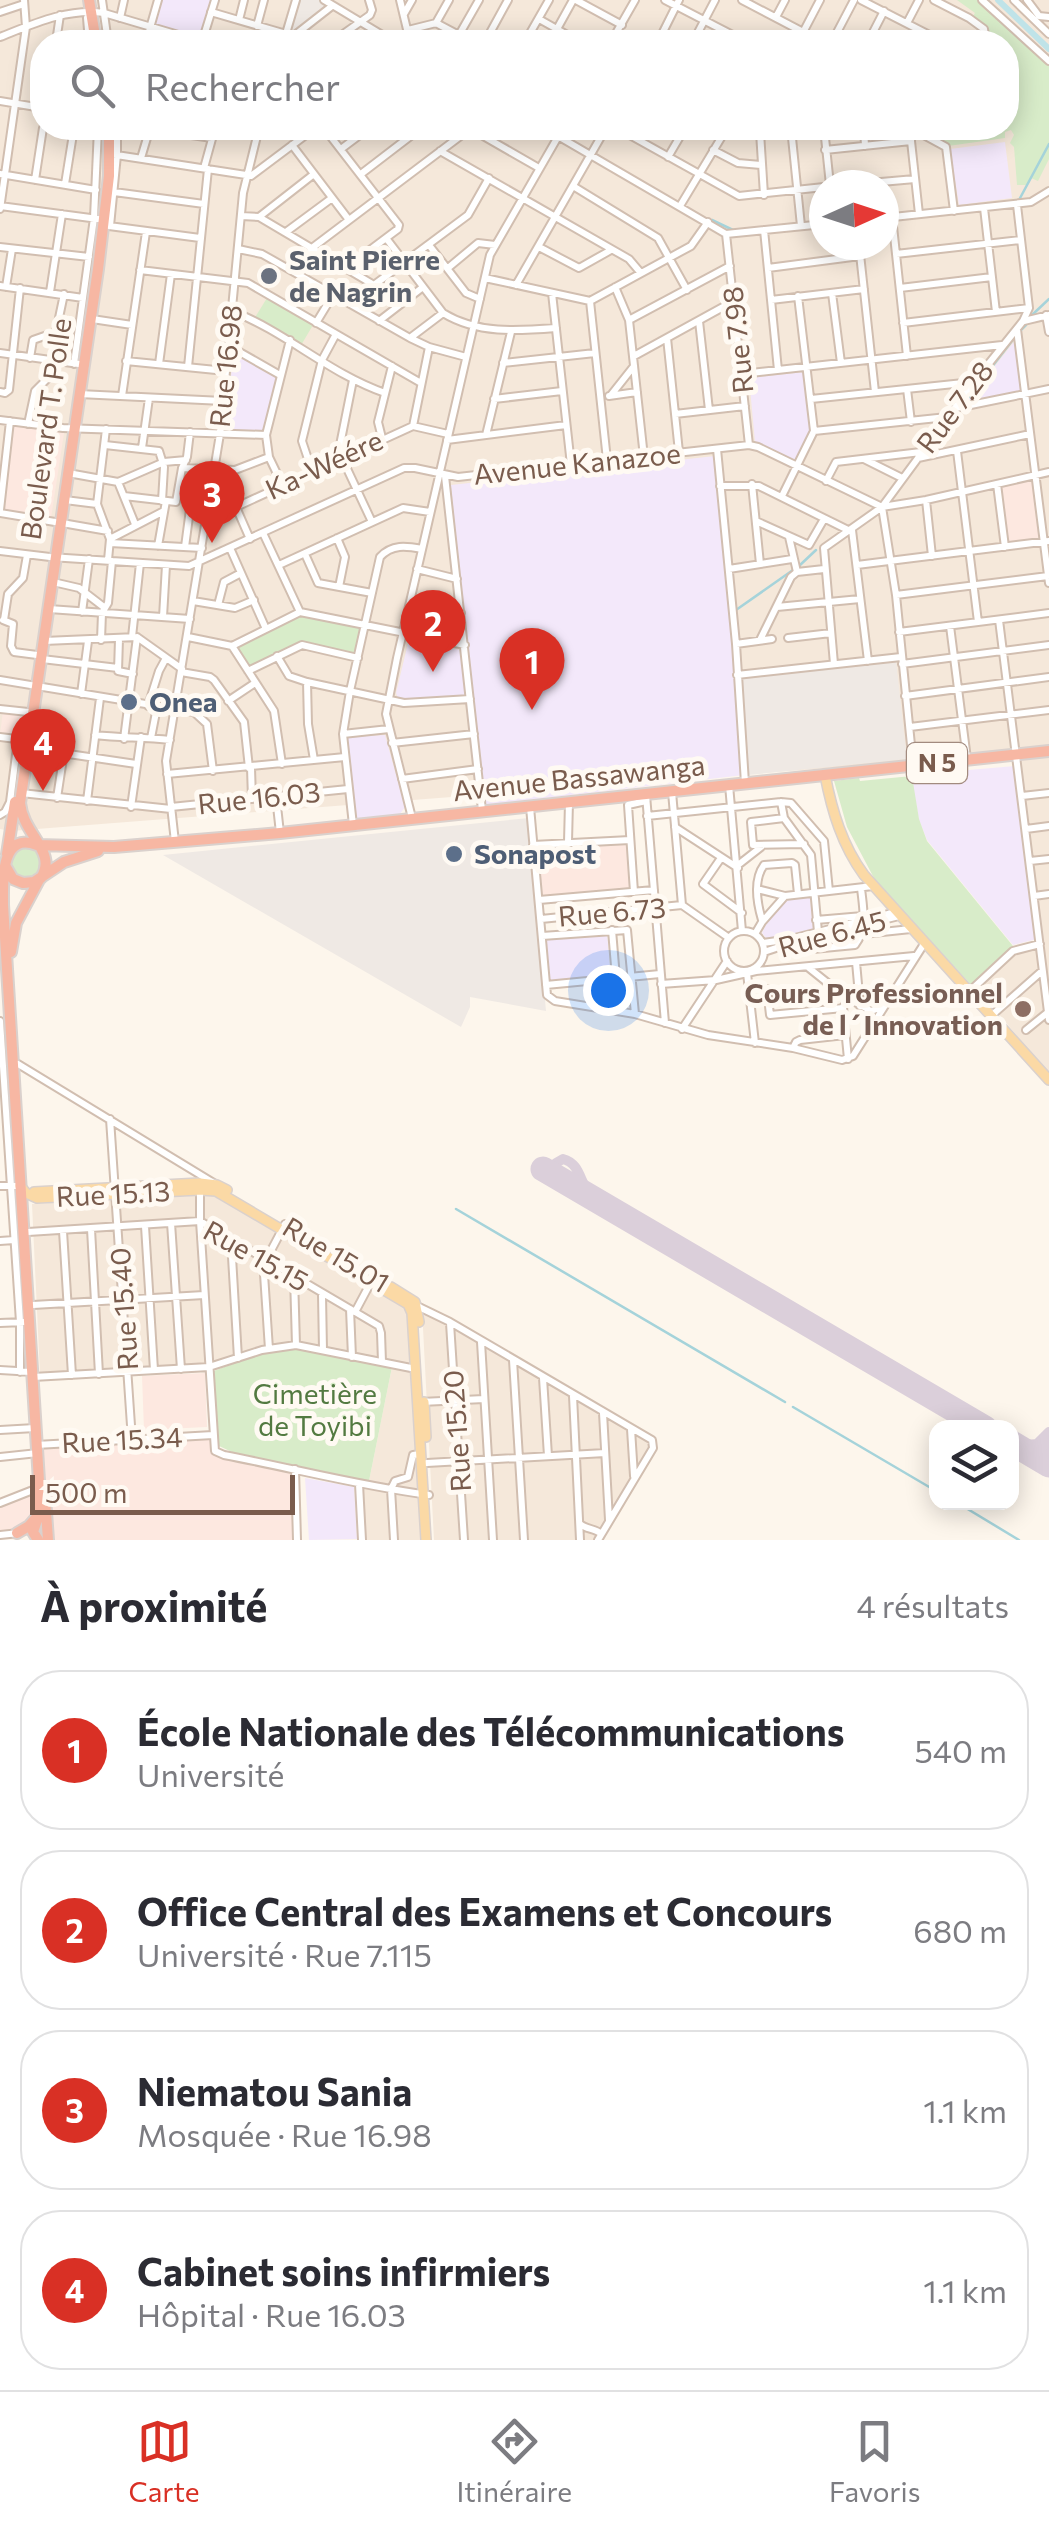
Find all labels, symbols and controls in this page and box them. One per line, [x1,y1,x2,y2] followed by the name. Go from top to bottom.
[30,30,1019,140] search box
[65,58,120,113] icon: search
[145,62,340,109] text: Rechercher
[809,170,899,260] north arrow
[289,242,440,308] place label: Saint Pierre de Nagrin
[258,265,280,287] marker: Saint Pierre de Nagrin
[714,285,760,395] street label: Rue 7.98
[202,303,248,429] street label: Rue 16.98
[13,316,77,542] street label: Boulevard T. Polle
[909,354,1000,459] street label: Rue 7.28
[260,422,388,506] street label: Ka-Wéére
[472,435,682,491] street label: Avenue Kanazoe
[180,460,244,543] pin: 3
[400,590,466,672] pin: 2
[500,628,564,710] pin: 1
[149,684,218,718] place label: Onea
[118,691,140,713] marker: Onea
[10,708,76,791] pin: 4
[907,743,967,783] road number: N 5
[451,747,707,807] street label: Avenue Bassawanga
[196,774,322,820] street label: Rue 16.03
[474,836,596,870] place label: Sonapost
[443,843,465,865] marker: Sonapost
[557,889,667,933] street label: Rue 6.73
[774,902,889,964] street label: Rue 6.45
[583,965,634,1016] your location
[745,975,1003,1041] place label: Cours Professionnel de l´Innovation
[1012,998,1034,1020] marker: Cours Professionnel de l´Innovation
[55,1173,171,1213] street label: Rue 15.13
[277,1209,396,1299] street label: Rue 15.01
[198,1213,315,1298] street label: Rue 15.15
[102,1246,144,1372] street label: Rue 15.40
[435,1369,477,1493] street label: Rue 15.20
[253,1376,377,1442] park label: Cimetière de Toyibi
[60,1419,184,1459] street label: Rue 15.34
[929,1420,1019,1510] map controls
[929,1420,1019,1510] button: layers
[30,1470,295,1514] scale bar
[45,1475,127,1509] text: 500 m
[40,1579,267,1631] text: À proximité
[856,1585,1009,1625] text: 4 résultats
[137,1707,844,1754] text: École Nationale des Télécommunications
[67,1730,82,1770] text: 1
[914,1730,1007,1770] text: 540 m
[137,1754,284,1794] text: Université
[137,1887,832,1934] text: Office Central des Examens et Concours
[65,1910,84,1950] text: 2
[913,1910,1007,1950] text: 680 m
[137,1934,432,1974] text: Université · Rue 7.115
[137,2067,412,2114] text: Niematou Sania
[65,2090,84,2130] text: 3
[923,2090,1007,2130] text: 1.1 km
[137,2114,432,2154] text: Mosquée · Rue 16.98
[137,2247,550,2294] text: Cabinet soins infirmiers
[65,2270,84,2310] text: 4
[923,2270,1007,2310] text: 1.1 km
[137,2294,406,2334] text: Hôpital · Rue 16.03
[128,2414,200,2508] tab: Carte
[456,2414,572,2508] tab: Itinéraire
[829,2414,921,2508] tab: Favoris

